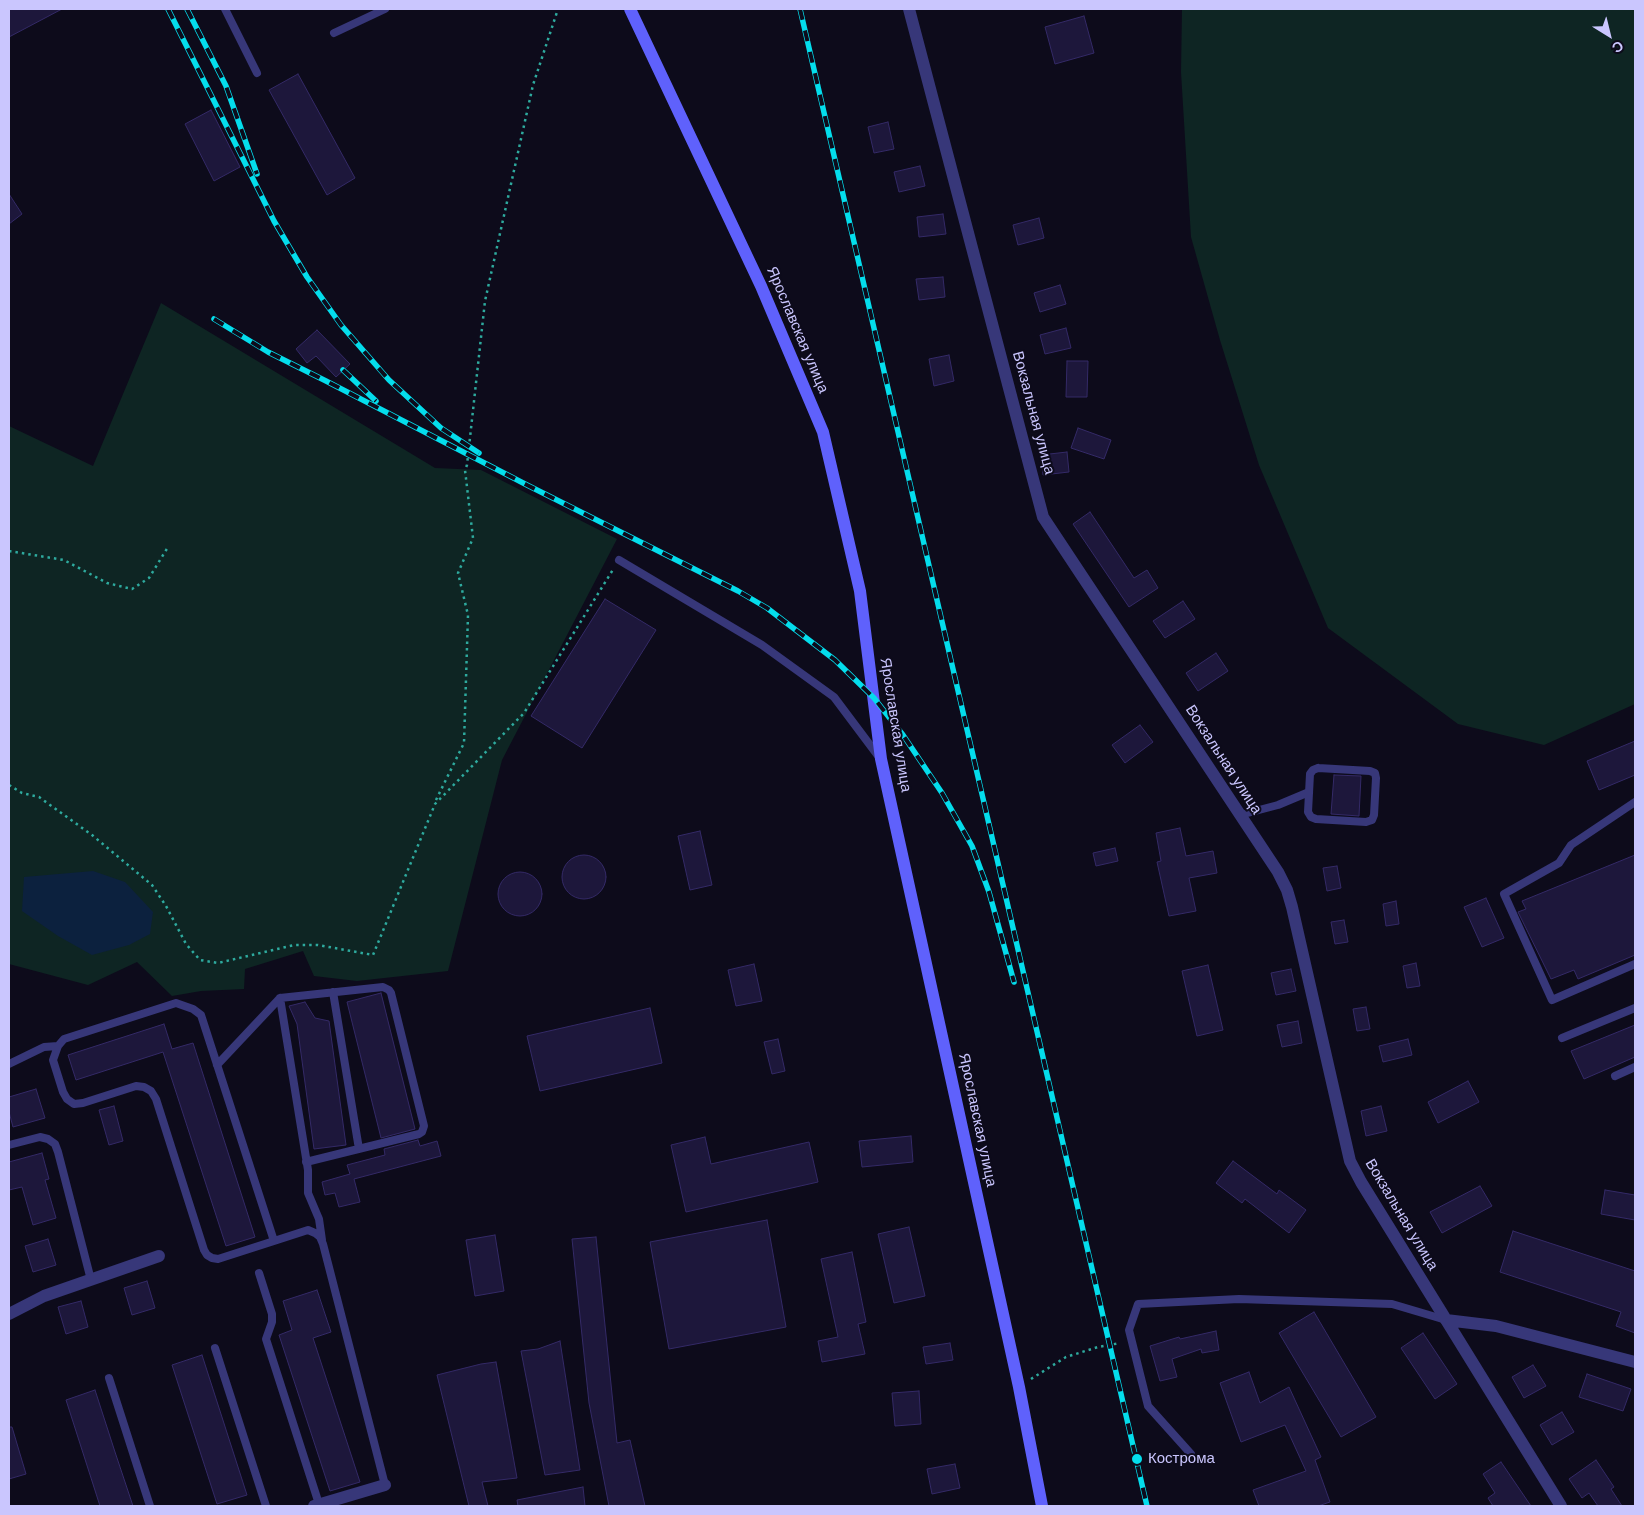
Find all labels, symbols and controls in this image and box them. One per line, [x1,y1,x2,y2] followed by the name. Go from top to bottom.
[1584,10,1634,60] north arrow
[1608,37,1627,57] text: С
[762,264,832,396] street label: Ярославская улица
[1008,349,1058,477] street label: Вокзальная улица
[875,656,915,794] street label: Ярославская улица
[1181,702,1265,818] street label: Вокзальная улица
[954,1052,1000,1188] street label: Ярославская улица
[1361,1156,1441,1274] street label: Вокзальная улица
[1148,1450,1215,1468] place label: Кострома
[1130,1452,1144,1466] marker: Кострома

